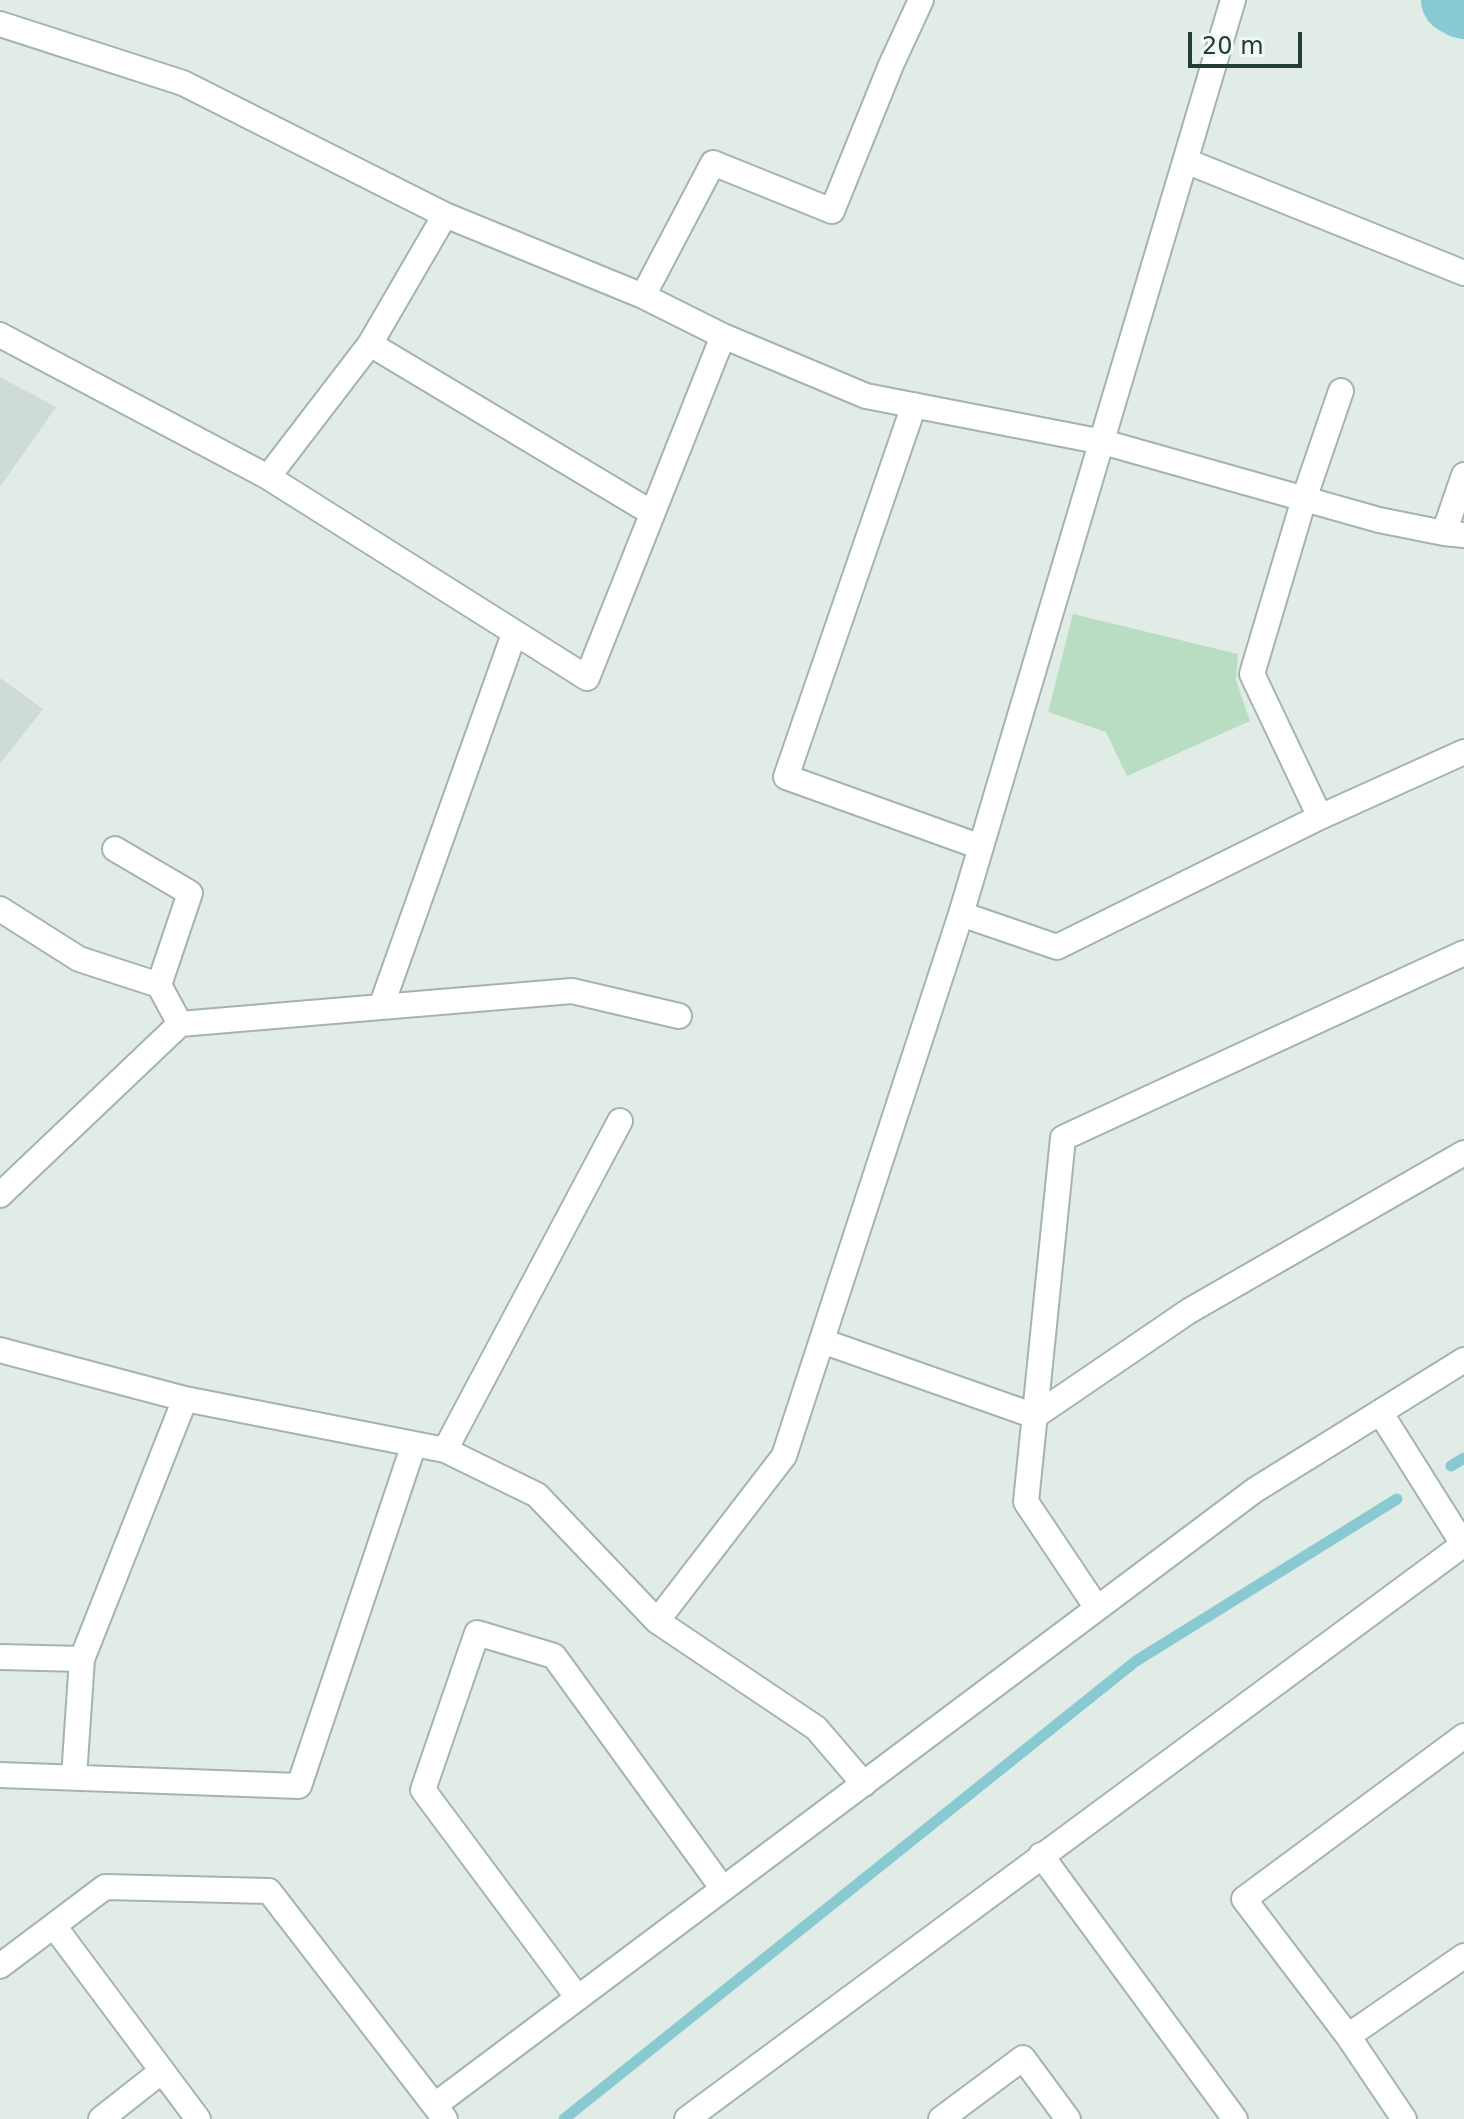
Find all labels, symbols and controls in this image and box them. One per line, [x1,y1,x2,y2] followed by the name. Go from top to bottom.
[1192,16,1306,66] scale bar
[1202,32,1264,60] text: 20 m

